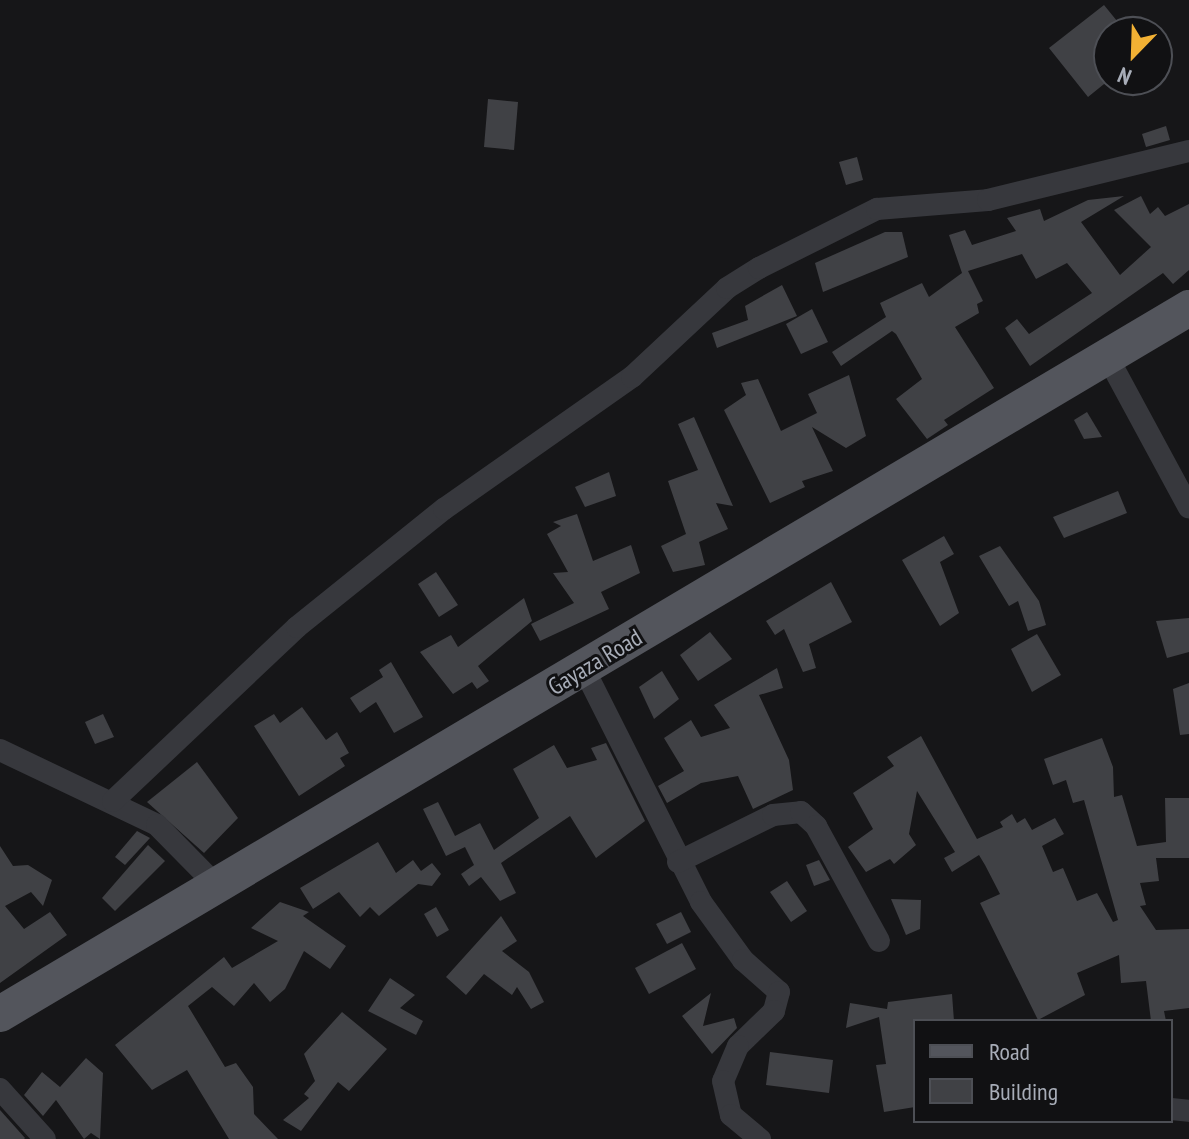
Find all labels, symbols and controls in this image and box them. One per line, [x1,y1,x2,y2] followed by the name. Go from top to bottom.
[1093,16,1173,96] north arrow
[1113,61,1135,91] text: N
[543,623,647,701] street label: Gayaza Road
[913,1019,1173,1123] legend
[989,1036,1030,1067] text: Road
[989,1076,1058,1107] text: Building

